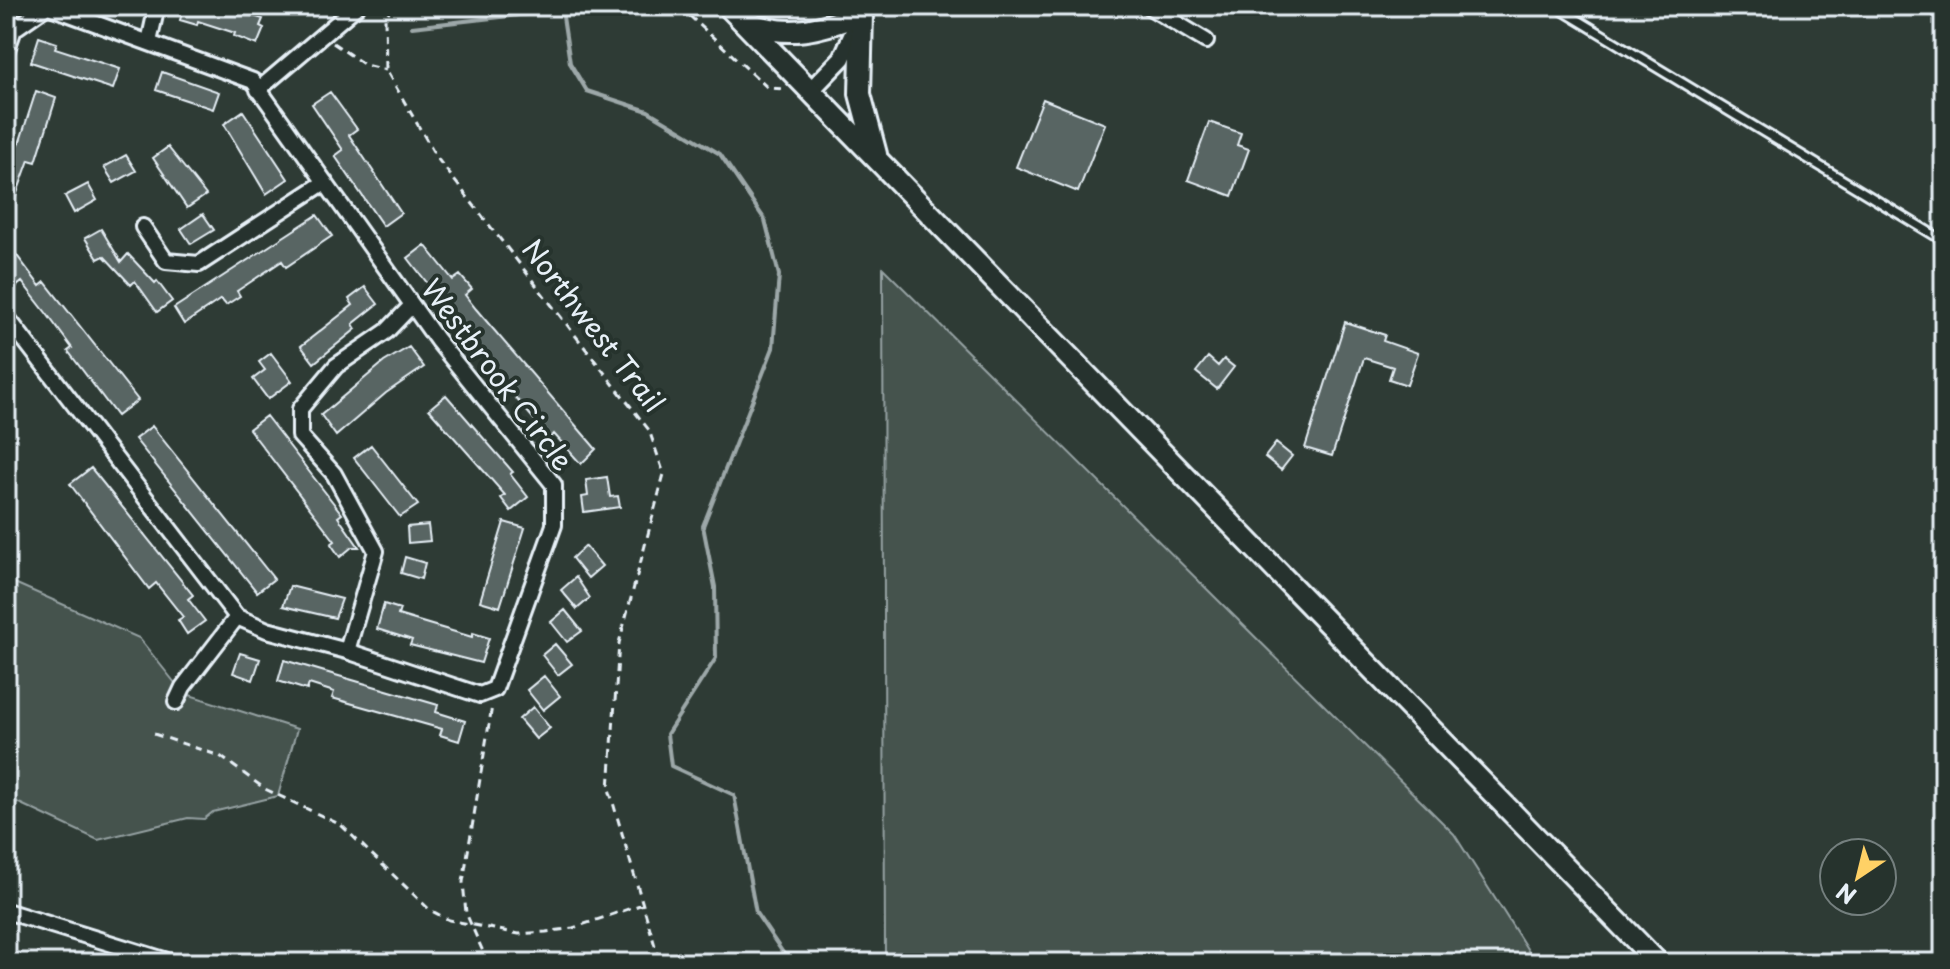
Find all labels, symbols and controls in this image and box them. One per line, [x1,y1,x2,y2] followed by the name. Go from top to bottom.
[513,229,676,421] street label: Northwest Trail
[412,269,585,479] street label: Westbrook Circle
[1818,837,1898,917] north arrow
[1829,876,1862,913] text: N

